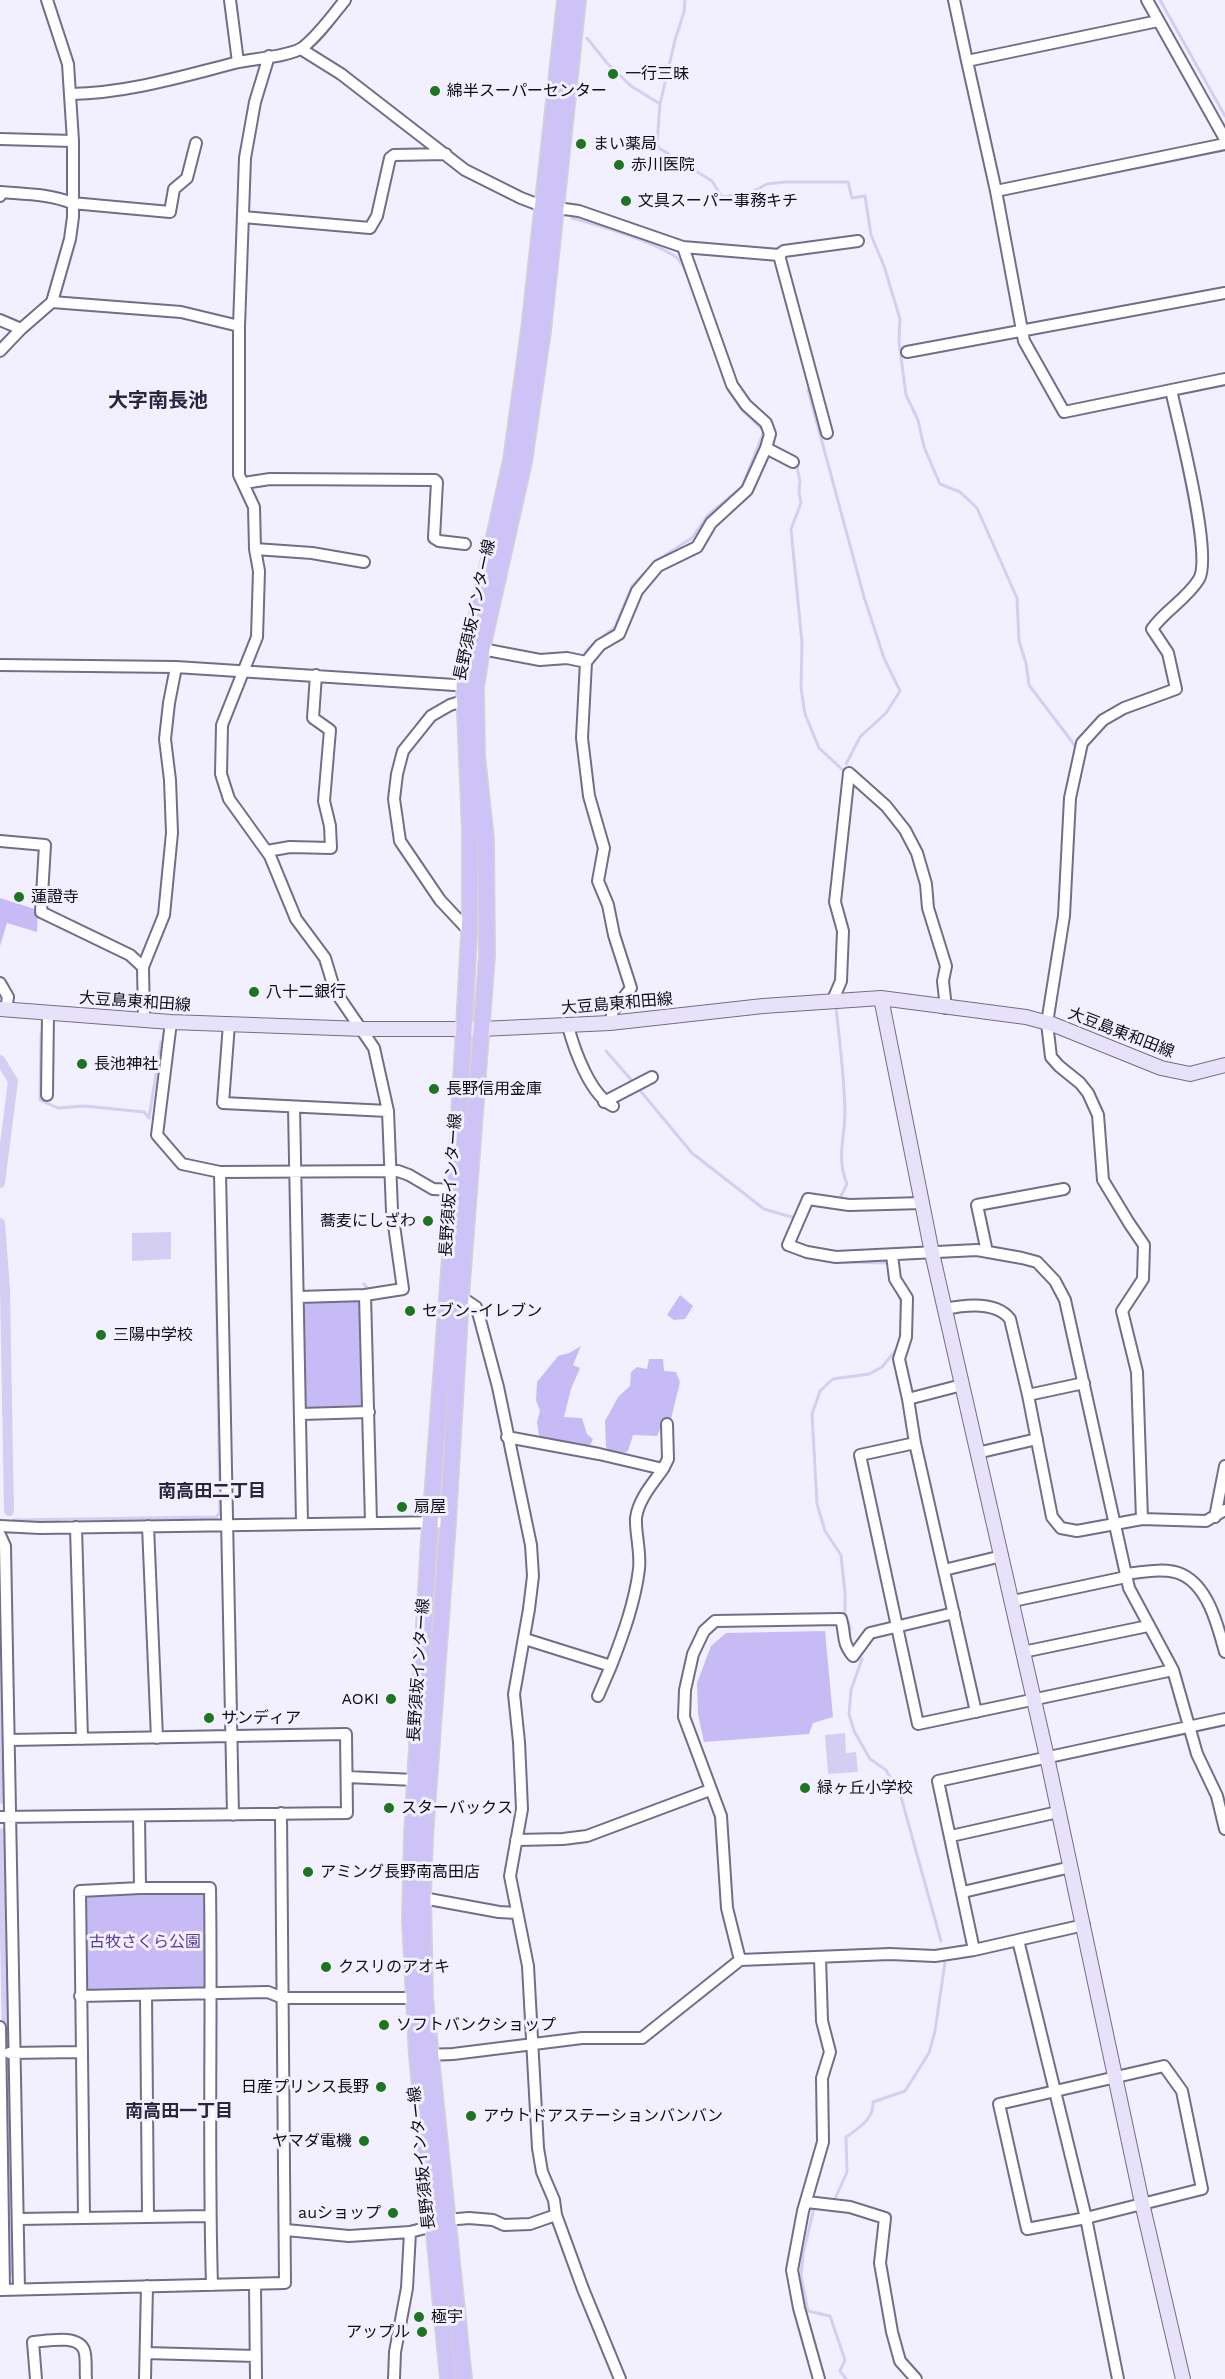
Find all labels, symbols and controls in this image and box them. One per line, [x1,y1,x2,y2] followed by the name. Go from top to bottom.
[625,64,689,84] place label: 一行三昧
[606,67,620,81] marker: 一行三昧
[447,81,607,101] place label: 綿半スーパーセンター
[428,84,442,98] marker: 綿半スーパーセンター
[593,134,657,154] place label: まい薬局
[574,137,588,151] marker: まい薬局
[631,155,695,175] place label: 赤川医院
[612,158,626,172] marker: 赤川医院
[638,191,798,211] place label: 文具スーパー事務キチ
[619,194,633,208] marker: 文具スーパー事務キチ
[108,389,208,413] district label: 大字南長池
[451,538,499,682] street label: 長野須坂インター線
[31,887,79,907] place label: 蓮證寺
[12,890,26,904] marker: 蓮證寺
[266,982,346,1002] place label: 八十二銀行
[247,985,261,999] marker: 八十二銀行
[78,989,192,1015] street label: 大豆島東和田線
[560,990,674,1018] street label: 大豆島東和田線
[1065,1004,1177,1062] street label: 大豆島東和田線
[94,1054,158,1074] place label: 長池神社
[75,1057,89,1071] marker: 長池神社
[446,1079,542,1099] place label: 長野信用金庫
[427,1082,441,1096] marker: 長野信用金庫
[436,1113,466,1257] street label: 長野須坂インター線
[320,1211,416,1231] place label: 蕎麦にしざわ
[421,1214,435,1228] marker: 蕎麦にしざわ
[422,1301,542,1321] place label: セブン-イレブン
[403,1304,417,1318] marker: セブン-イレブン
[113,1325,193,1345] place label: 三陽中学校
[94,1328,108,1342] marker: 三陽中学校
[158,1481,266,1503] district label: 南高田二丁目
[414,1497,446,1517] place label: 扇屋
[395,1500,409,1514] marker: 扇屋
[404,1598,434,1742] street label: 長野須坂インター線
[342,1689,379,1709] place label: AOKI
[384,1692,398,1706] marker: AOKI
[221,1708,301,1728] place label: サンディア
[202,1711,216,1725] marker: サンディア
[817,1778,913,1798] place label: 緑ヶ丘小学校
[798,1781,812,1795] marker: 緑ヶ丘小学校
[401,1798,513,1818] place label: スターバックス
[382,1801,396,1815] marker: スターバックス
[320,1862,480,1882] place label: アミング長野南高田店
[301,1865,315,1879] marker: アミング長野南高田店
[89,1932,201,1952] park label: 古牧さくら公園
[338,1957,450,1977] place label: クスリのアオキ
[319,1960,333,1974] marker: クスリのアオキ
[396,2015,556,2035] place label: ソフトバンクショップ
[377,2018,391,2032] marker: ソフトバンクショップ
[241,2077,369,2097] place label: 日産プリンス長野
[374,2080,388,2094] marker: 日産プリンス長野
[405,2085,439,2231] street label: 長野須坂インター線
[125,2101,233,2123] district label: 南高田一丁目
[483,2106,723,2126] place label: アウトドアステーションバンバン
[464,2109,478,2123] marker: アウトドアステーションバンバン
[272,2131,352,2151] place label: ヤマダ電機
[357,2134,371,2148] marker: ヤマダ電機
[298,2203,381,2223] place label: auショップ
[386,2206,400,2220] marker: auショップ
[431,2307,463,2327] place label: 極宇
[412,2310,426,2324] marker: 極宇
[346,2322,410,2342] place label: アップル
[415,2325,429,2339] marker: アップル

